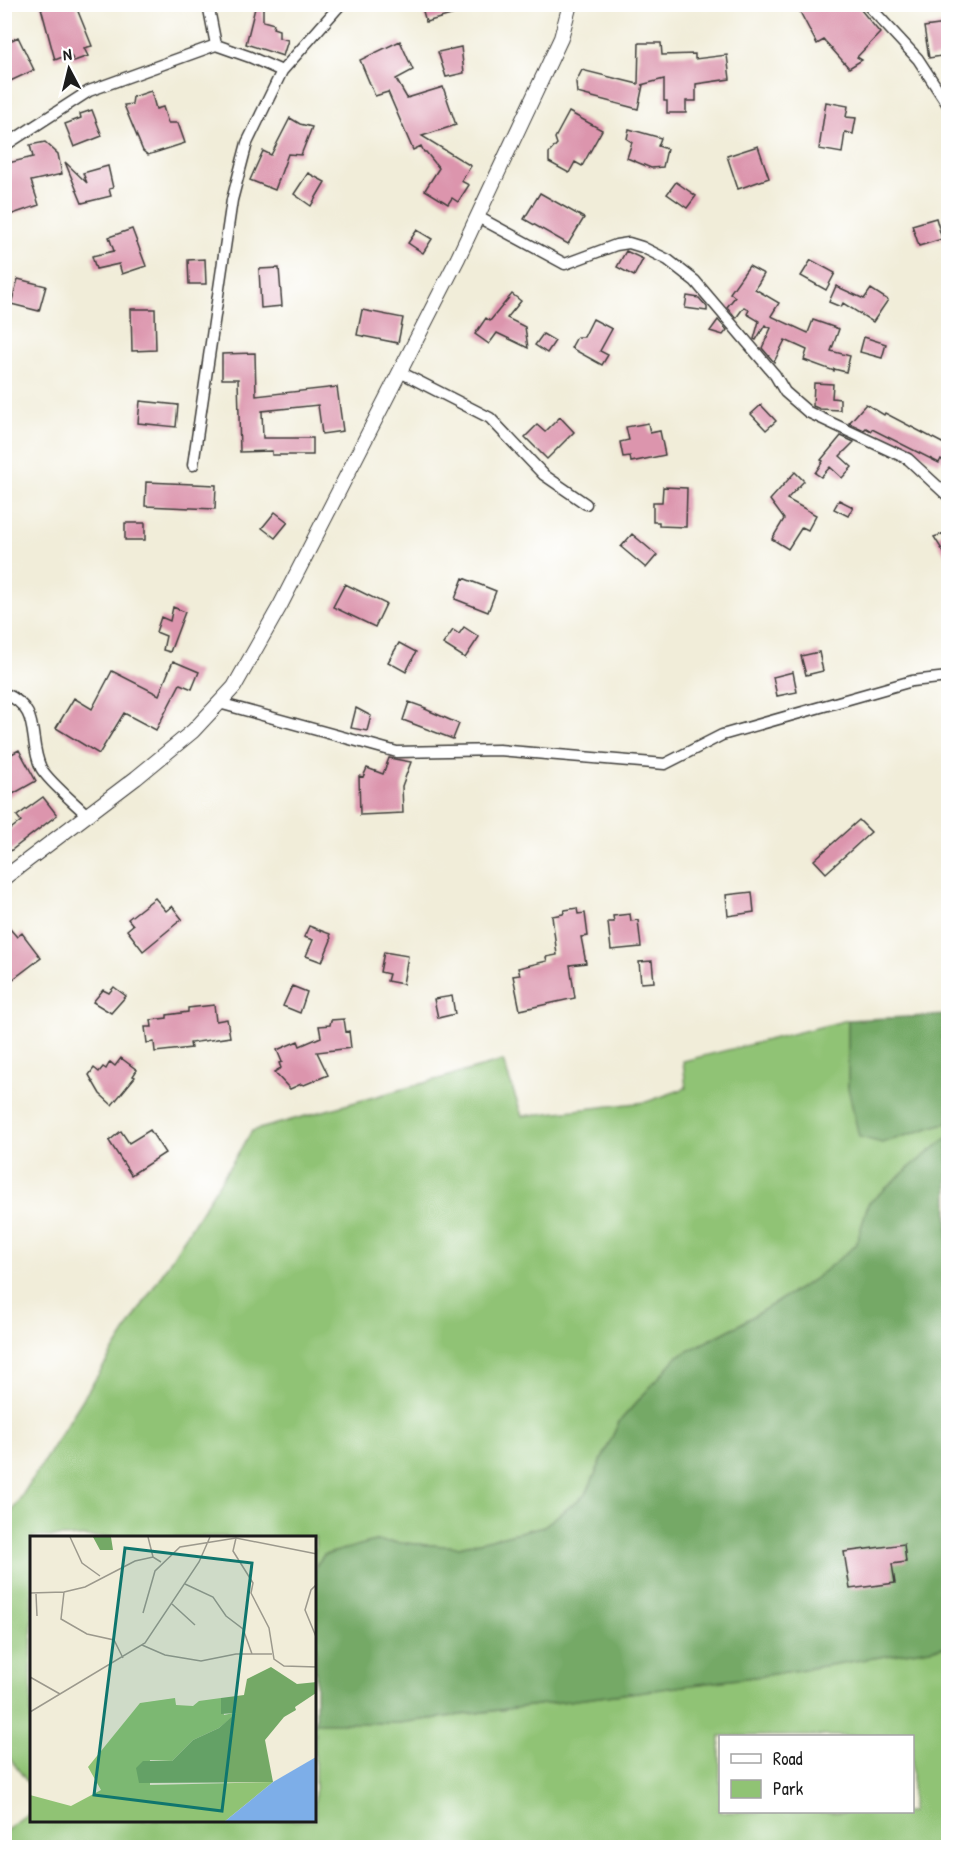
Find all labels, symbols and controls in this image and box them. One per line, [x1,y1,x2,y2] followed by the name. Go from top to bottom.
[39,39,99,99] north arrow
[62,43,73,66] text: N
[30,1536,316,1822] inset map
[719,1735,914,1813] legend
[773,1746,803,1771] text: Road
[773,1776,804,1801] text: Park

